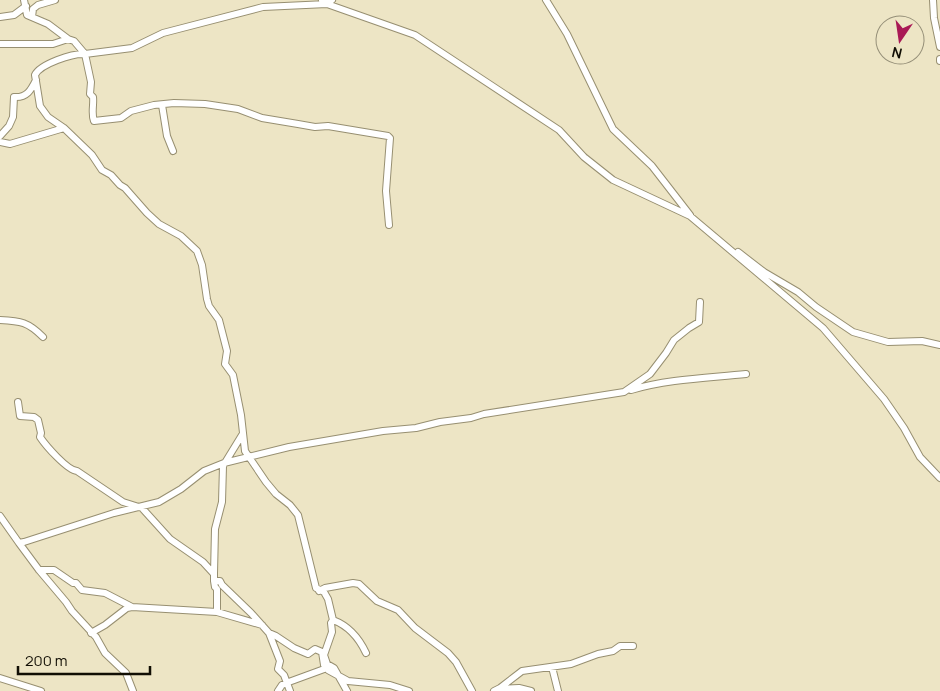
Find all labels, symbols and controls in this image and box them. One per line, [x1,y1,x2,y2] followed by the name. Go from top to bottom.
[875,15,925,65] north arrow
[890,43,904,64] text: N
[18,644,150,676] scale bar
[25,650,68,671] text: 200 m

